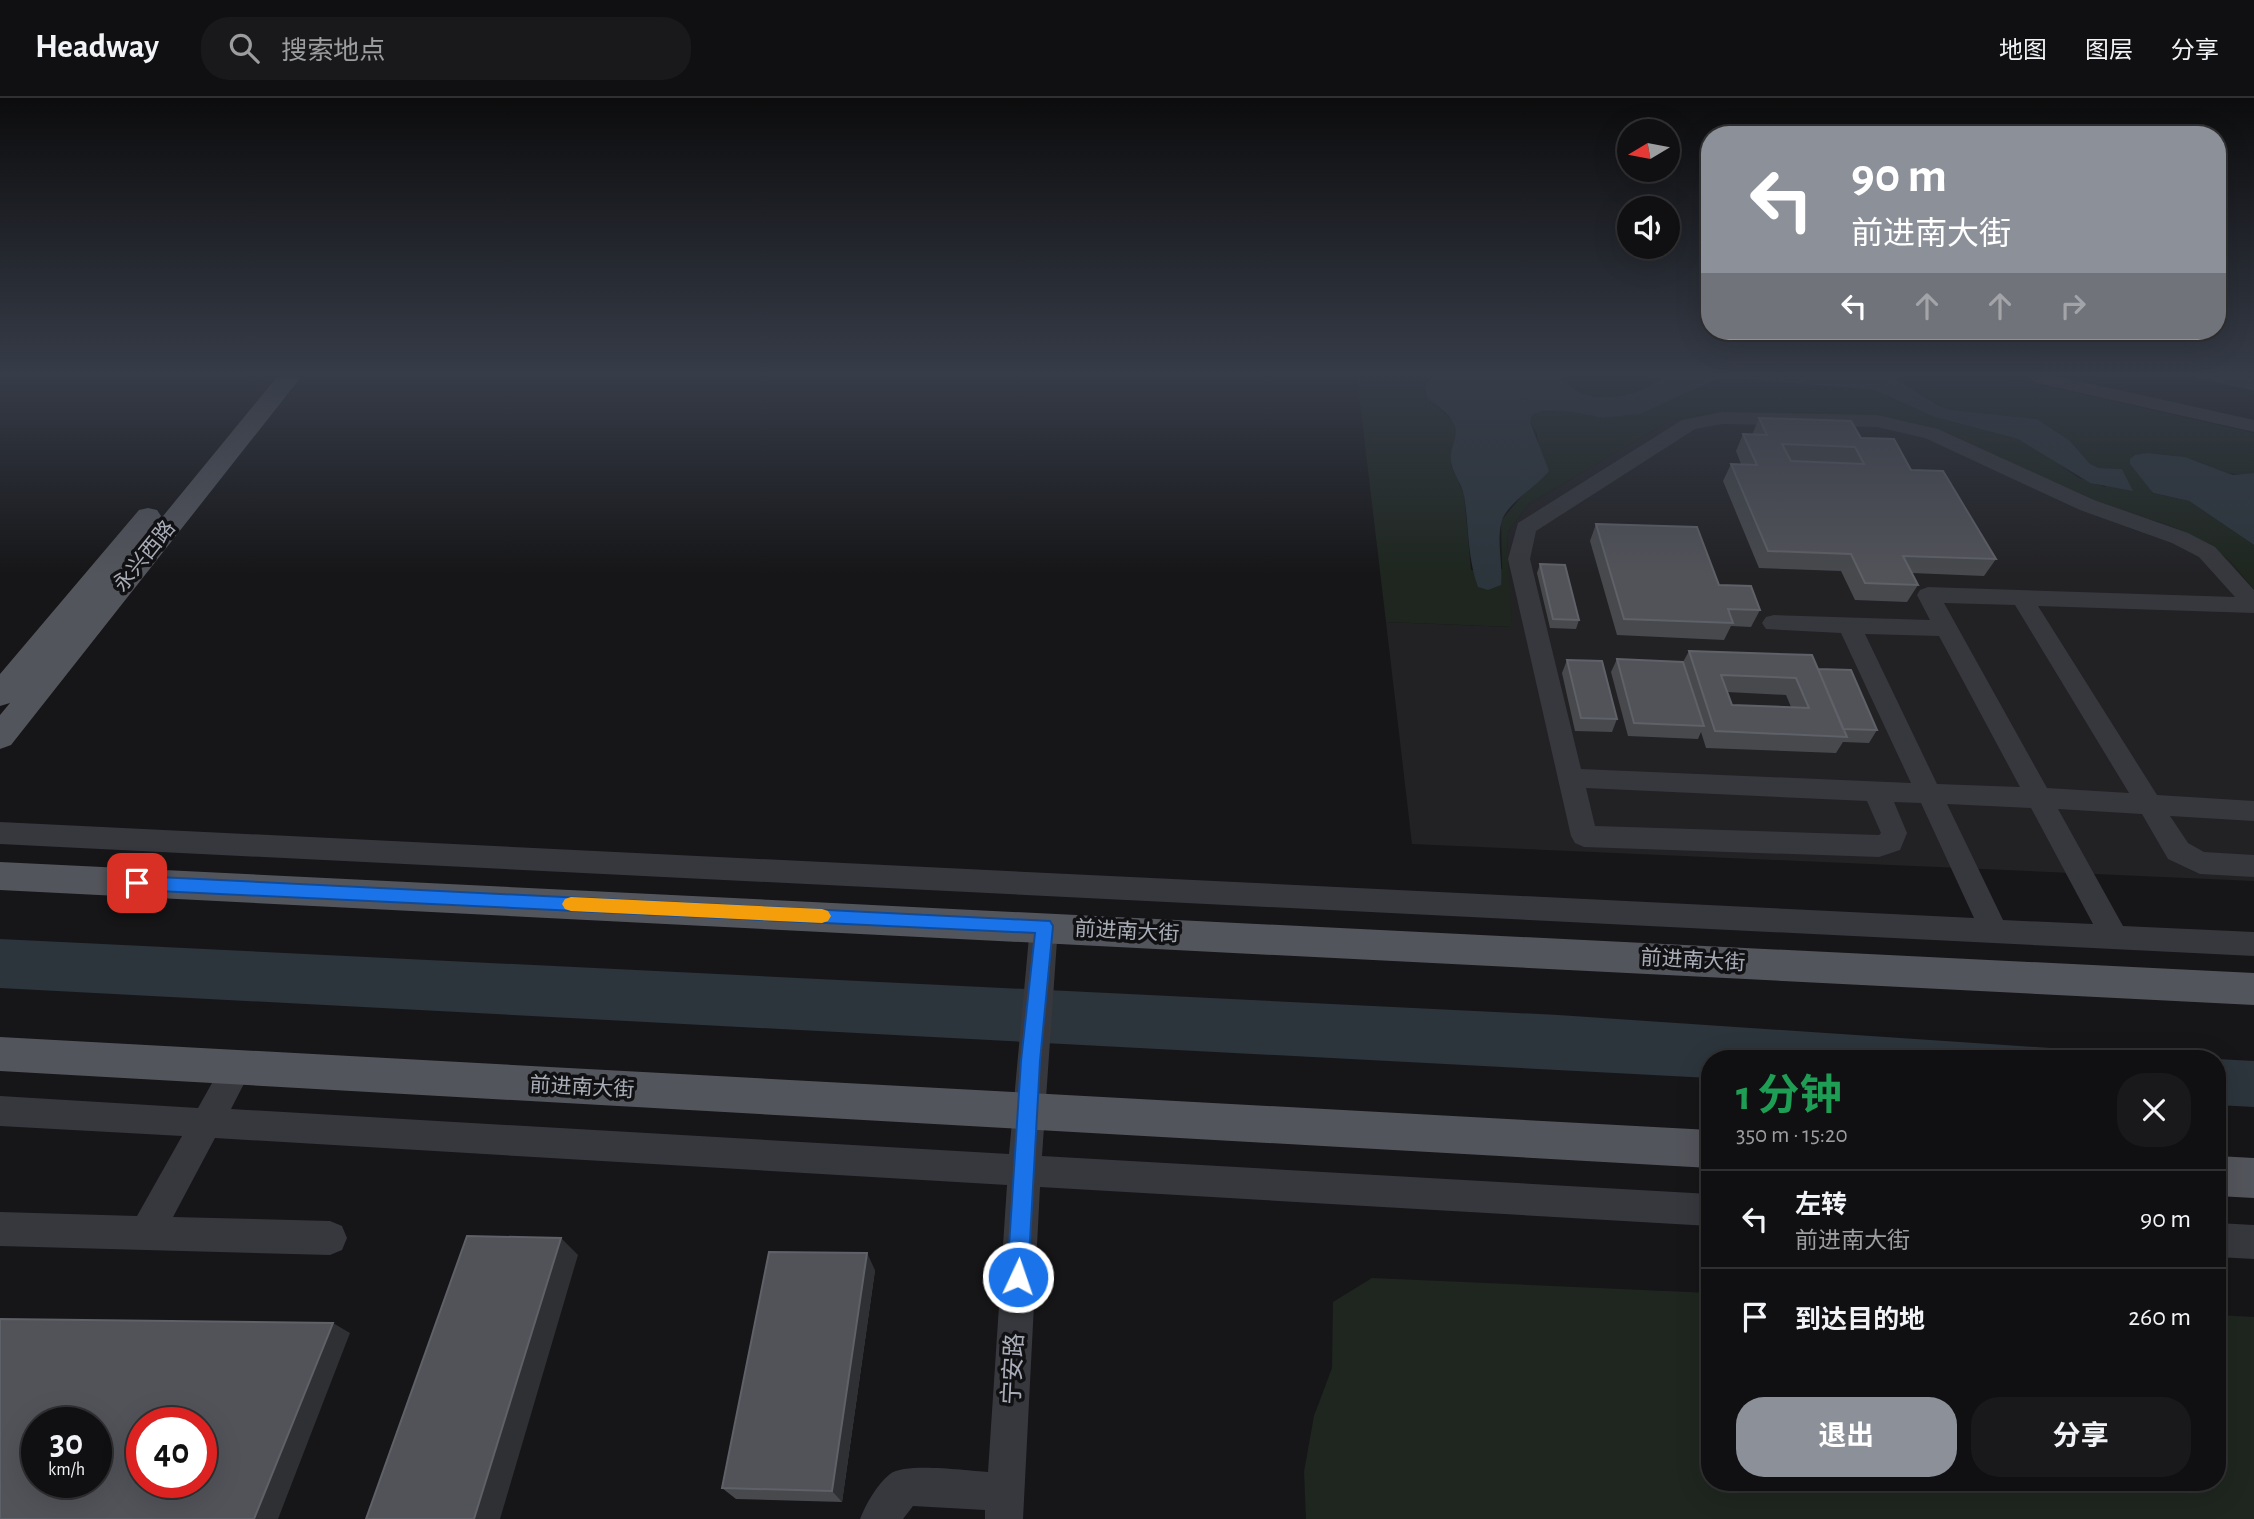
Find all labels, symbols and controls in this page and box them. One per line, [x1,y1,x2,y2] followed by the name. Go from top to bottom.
[201,17,691,80] search box
[225,29,263,67] icon: search
[35,31,159,64] text: Headway
[281,38,385,64] text: 搜索地点
[1999,39,2047,63] text: 地图
[2085,39,2133,63] text: 图层
[2171,39,2219,63] text: 分享
[1617,119,1680,182] north arrow
[1617,119,1680,259] map controls
[1851,152,1947,201] text: 90 m
[1736,154,1827,245] icon: left
[1617,196,1680,259] button: sound
[1851,218,2011,250] text: 前进南大街
[1835,287,1873,325] icon: left
[1908,287,1946,325] icon: ahead
[1981,287,2019,325] icon: ahead
[2054,287,2092,325] icon: right
[109,516,179,596] street label: 永兴西路
[107,853,167,913] pin
[118,864,156,902] icon: arrive
[1074,917,1180,945] street label: 前进南大街
[1640,946,1746,974] street label: 前进南大街
[529,1073,635,1101] street label: 前进南大街
[2117,1073,2191,1147] button: close
[1736,1075,1841,1117] text: 1 分钟
[1736,1124,1848,1147] text: 350 m · 15:20
[1795,1192,1847,1218] text: 左转
[1736,1200,1774,1238] icon: left
[2140,1206,2191,1232] text: 90 m
[1795,1230,1910,1253] text: 前进南大街
[981,1240,1055,1314] position arrow
[1736,1298,1774,1336] icon: arrive
[2128,1304,2191,1330] text: 260 m
[1795,1307,1925,1333] text: 到达目的地
[998,1332,1028,1406] street label: 宁安路
[1736,1397,1957,1477] button: 退出
[1971,1397,2191,1477] button: 分享
[126,1407,217,1498] speed limit sign: 40
[50,1426,83,1461] text: 30
[48,1461,85,1479] text: km/h

